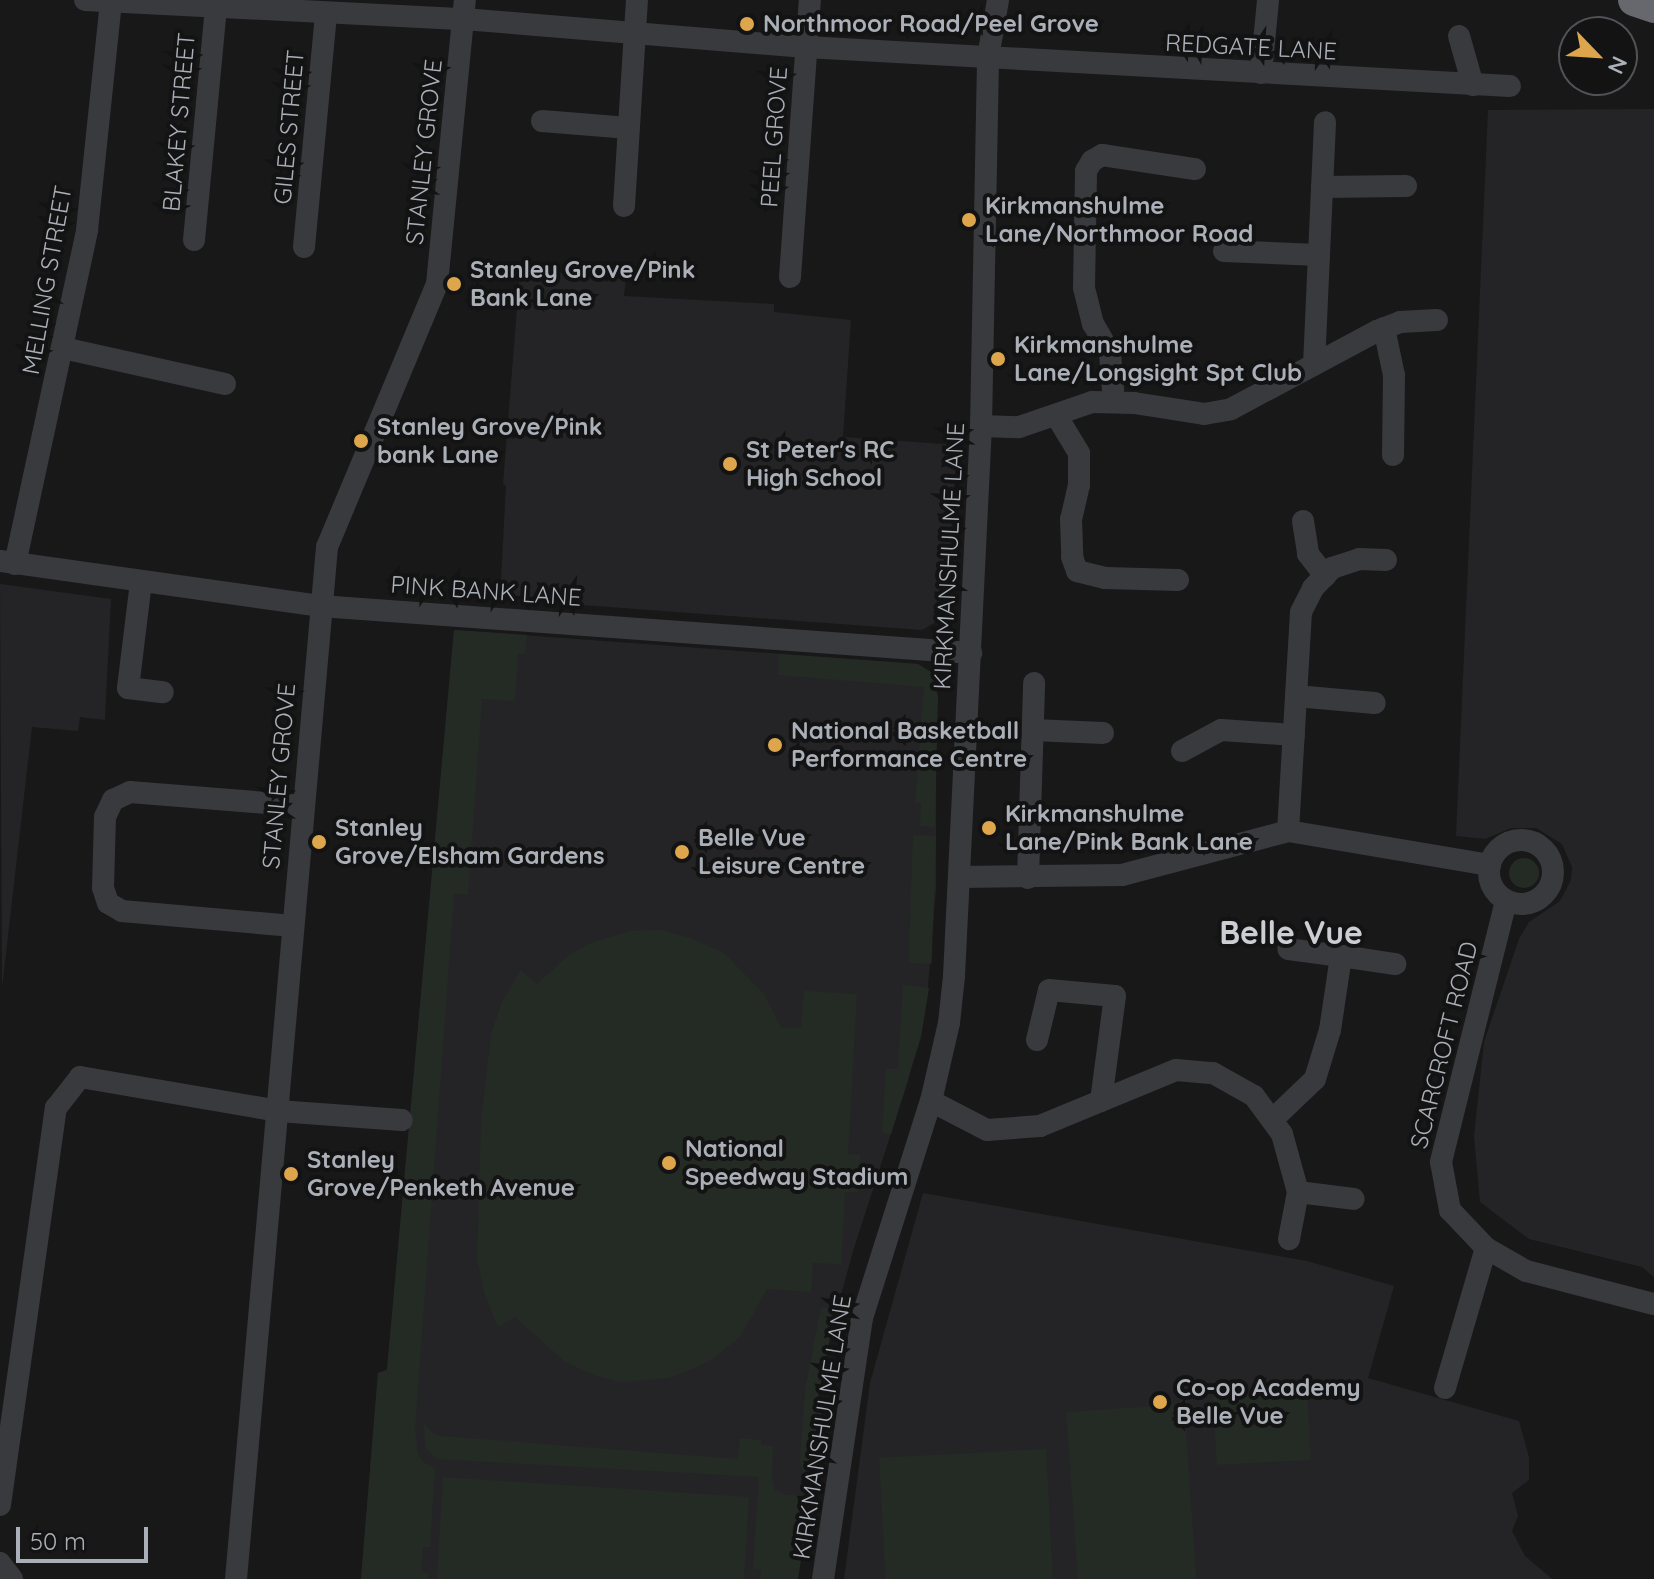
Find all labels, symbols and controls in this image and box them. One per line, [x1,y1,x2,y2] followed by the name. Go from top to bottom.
[763,10,1099,38] place label: Northmoor Road/Peel Grove
[738,15,756,33] marker: Northmoor Road/Peel Grove
[1558,16,1638,96] north arrow
[1164,28,1338,66] street label: REDGATE LANE
[157,31,201,213] street label: BLAKEY STREET
[268,49,310,205] street label: GILES STREET
[1602,52,1634,79] text: N
[400,58,448,246] street label: STANLEY GROVE
[755,66,793,208] street label: PEEL GROVE
[16,183,78,377] street label: MELLING STREET
[985,192,1253,248] place label: Kirkmanshulme Lane/Northmoor Road
[960,211,978,229] marker: Kirkmanshulme Lane/Northmoor Road
[470,256,695,312] place label: Stanley Grove/Pink Bank Lane
[445,275,463,293] marker: Stanley Grove/Pink Bank Lane
[1014,331,1302,387] place label: Kirkmanshulme Lane/Longsight Spt Club
[989,350,1007,368] marker: Kirkmanshulme Lane/Longsight Spt Club
[377,413,602,469] place label: Stanley Grove/Pink bank Lane
[928,422,970,690] street label: KIRKMANSHULME LANE
[352,432,370,450] marker: Stanley Grove/Pink bank Lane
[746,436,894,492] place label: St Peter's RC High School
[721,455,739,473] marker: St Peter's RC High School
[390,570,582,612] street label: PINK BANK LANE
[257,682,301,870] street label: STANLEY GROVE
[791,717,1027,773] place label: National Basketball Performance Centre
[766,736,784,754] marker: National Basketball Performance Centre
[1005,800,1253,856] place label: Kirkmanshulme Lane/Pink Bank Lane
[335,814,604,870] place label: Stanley Grove/Elsham Gardens
[980,819,998,837] marker: Kirkmanshulme Lane/Pink Bank Lane
[698,824,865,880] place label: Belle Vue Leisure Centre
[310,833,328,851] marker: Stanley Grove/Elsham Gardens
[673,843,691,861] marker: Belle Vue Leisure Centre
[1219,913,1363,951] district label: Belle Vue
[1404,939,1484,1151] street label: SCARCROFT ROAD
[685,1135,908,1191] place label: National Speedway Stadium
[307,1146,575,1202] place label: Stanley Grove/Penketh Avenue
[660,1154,678,1172] marker: National Speedway Stadium
[282,1165,300,1183] marker: Stanley Grove/Penketh Avenue
[787,1293,857,1561] street label: KIRKMANSHULME LANE
[1176,1374,1361,1430] place label: Co-op Academy Belle Vue
[1151,1393,1169,1411] marker: Co-op Academy Belle Vue
[20,1511,152,1561] scale bar
[30,1526,86,1556] text: 50 m

